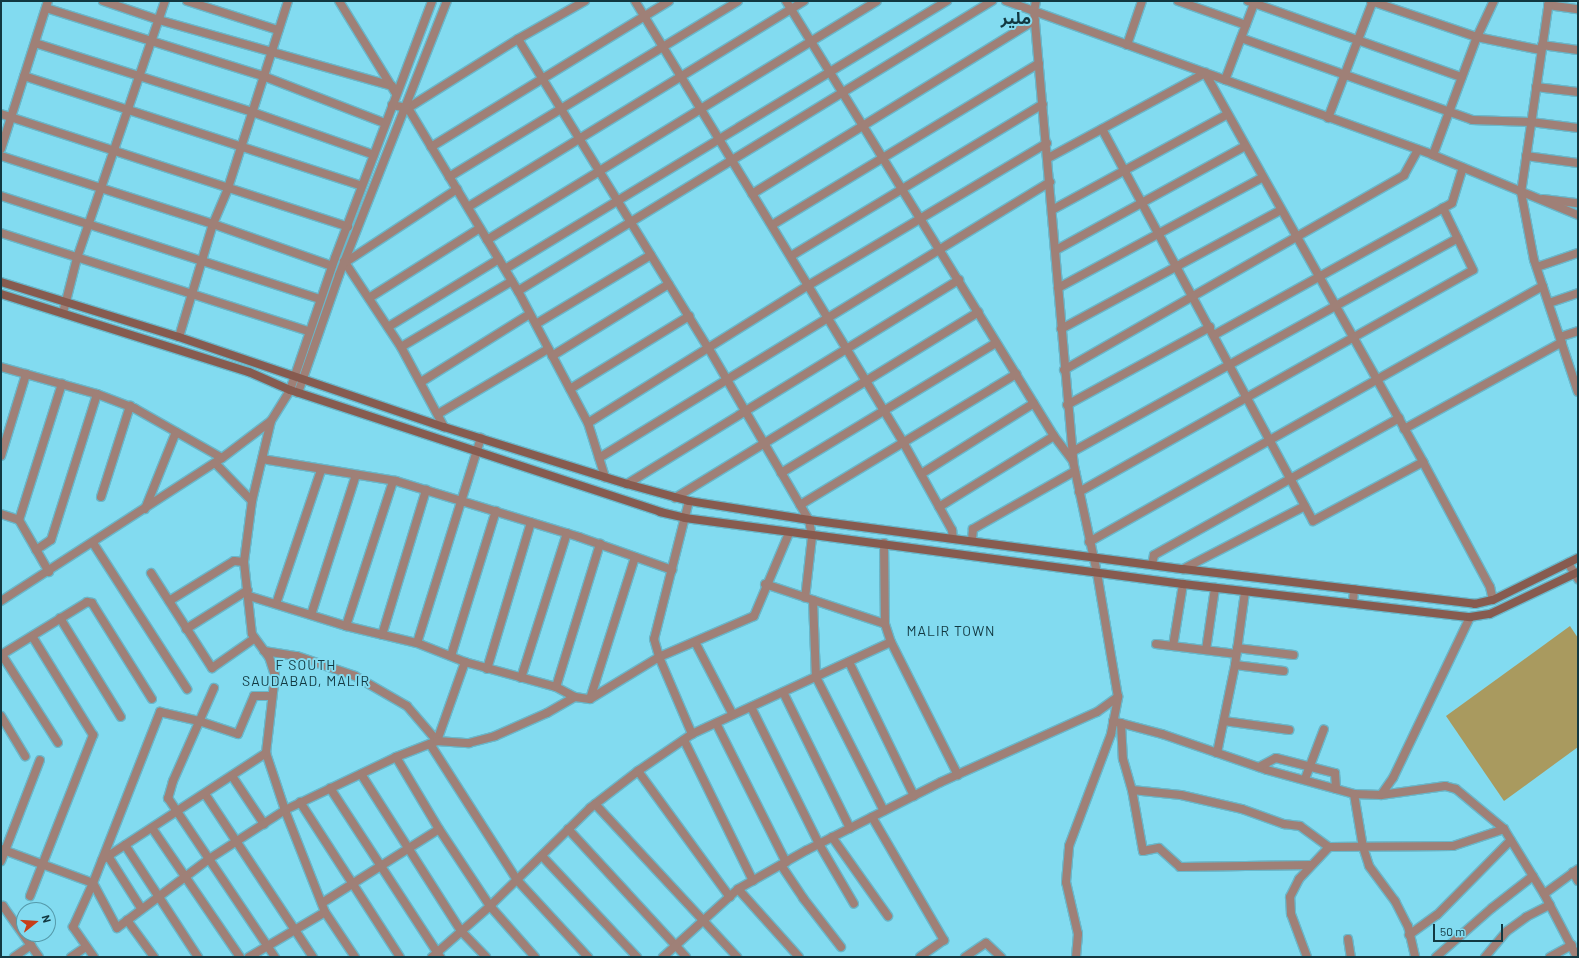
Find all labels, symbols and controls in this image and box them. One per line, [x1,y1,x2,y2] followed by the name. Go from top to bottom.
[1001,8,1031,28] district label: ملیر
[907,623,995,639] district label: MALIR TOWN
[242,657,370,690] district label: F SOUTH SAUDABAD, MALIR
[16,902,56,942] north arrow
[40,913,54,924] text: N
[1435,916,1505,942] scale bar
[1440,924,1465,938] text: 50 m

